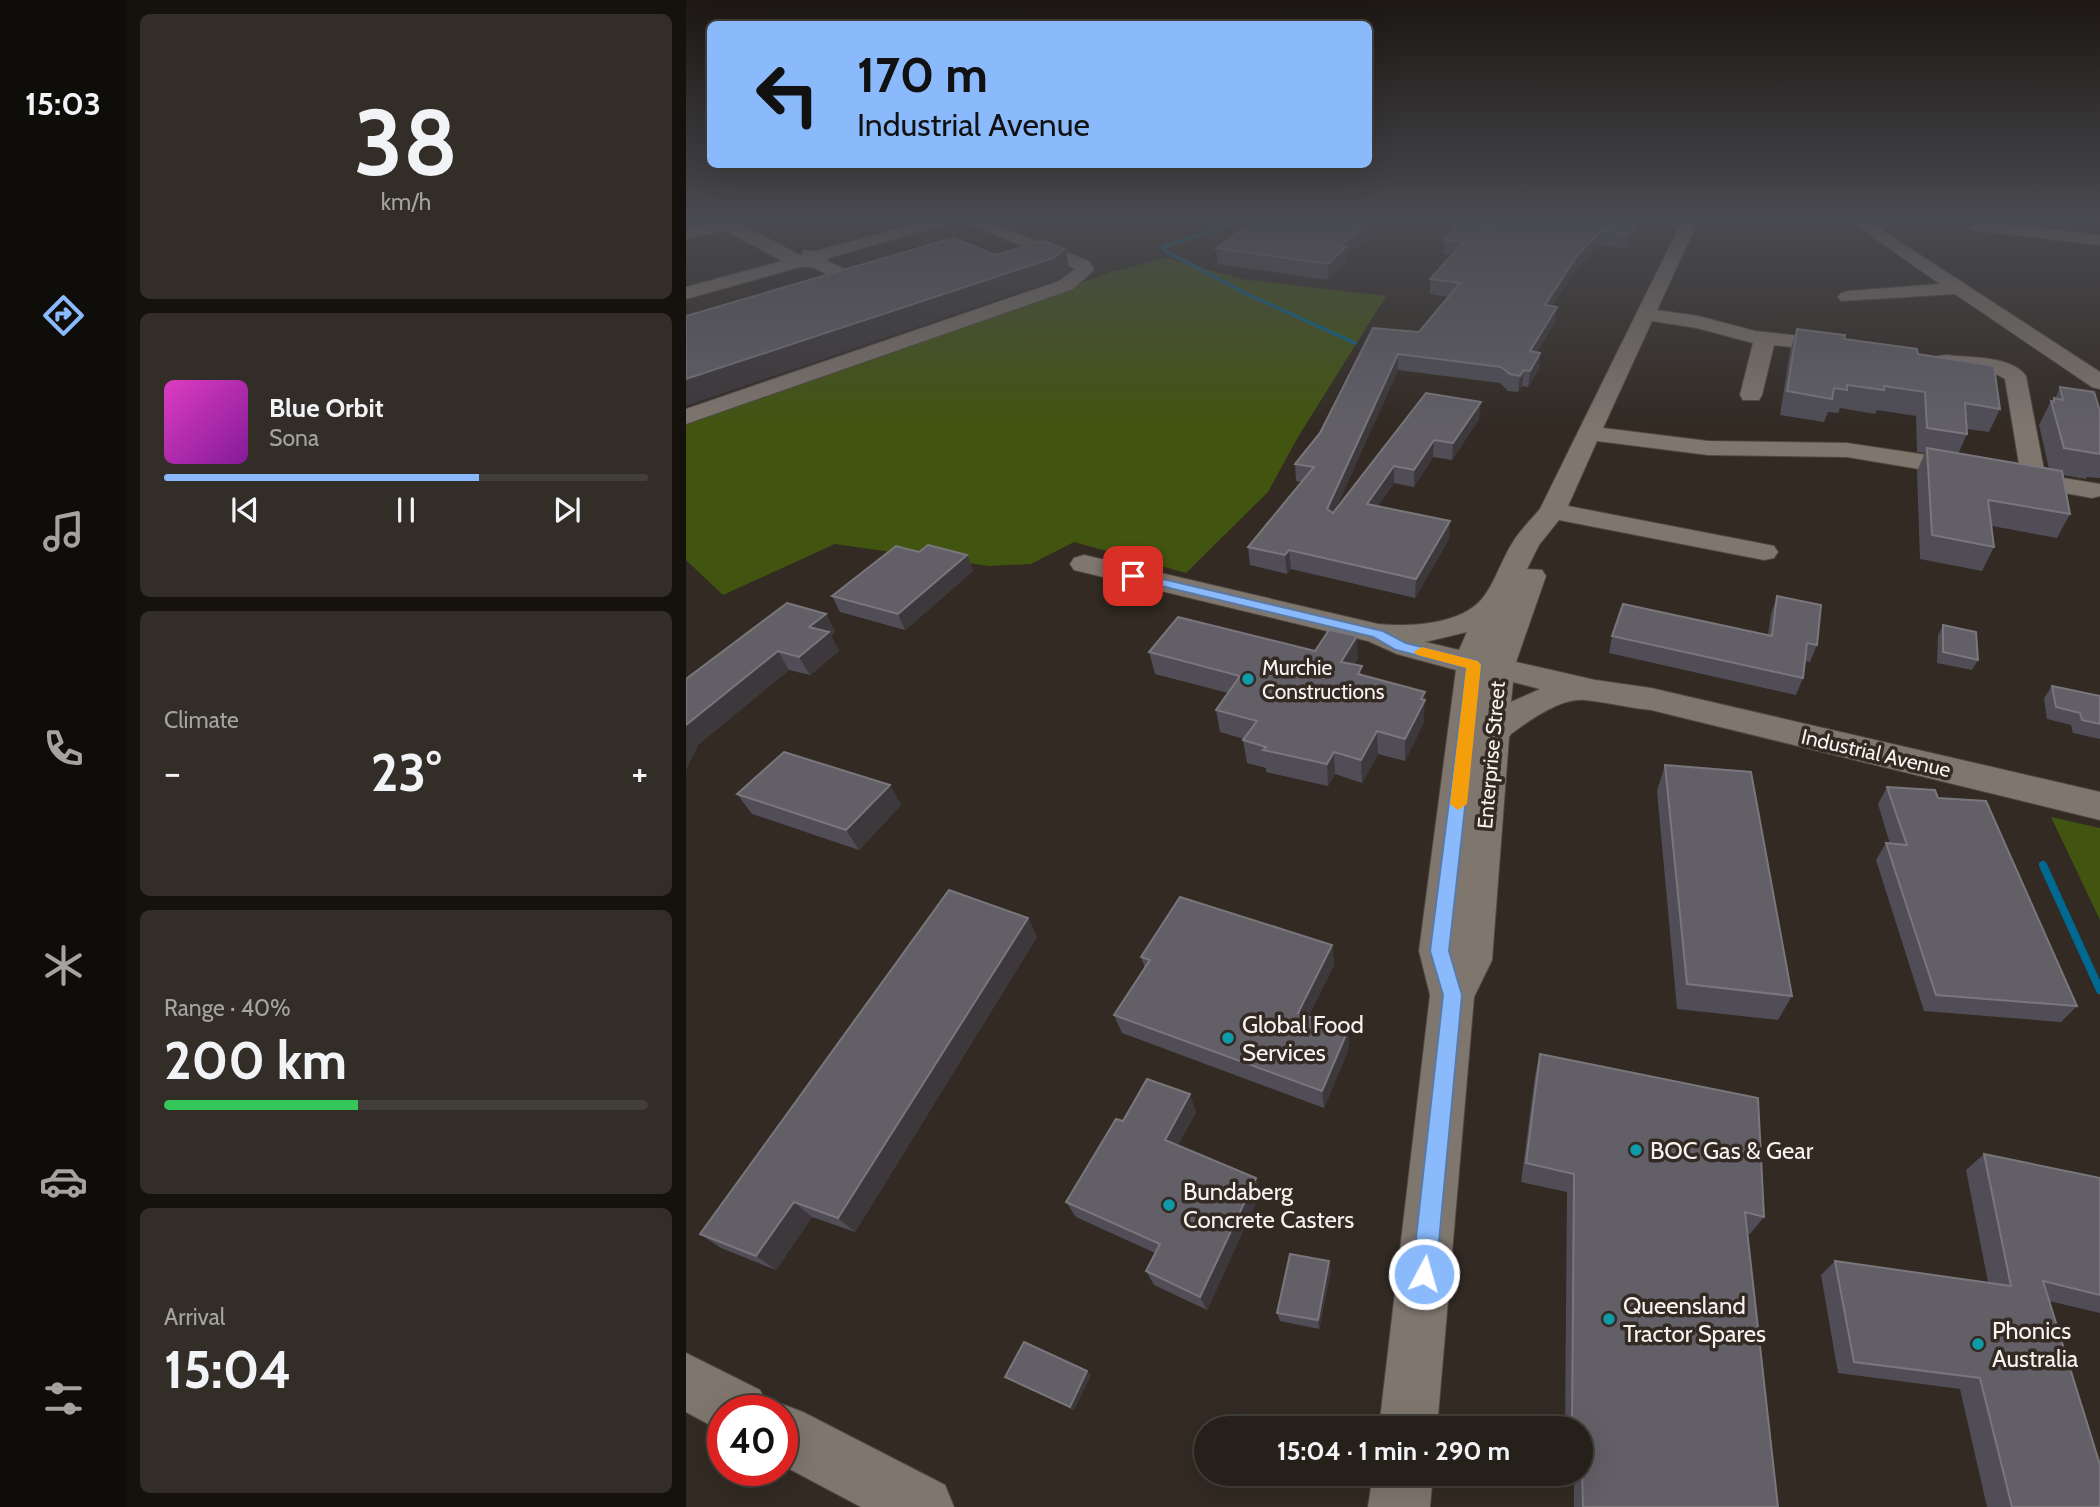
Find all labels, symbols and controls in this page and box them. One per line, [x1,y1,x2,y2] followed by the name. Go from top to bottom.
[857,45,988,104] text: 170 m
[742,49,833,140] icon: left
[25,84,101,123] text: 15:03
[354,87,458,198] text: 38
[857,105,1090,144] text: Industrial Avenue
[381,188,431,216] text: km/h
[39,291,88,340] icon: directions
[269,392,384,424] text: Blue Orbit
[269,424,319,452] text: Sona
[226,491,264,529] icon: previous
[387,491,425,529] icon: pause
[548,491,586,529] icon: next
[39,507,88,556] icon: music
[1103,546,1163,606] pin
[1114,557,1152,595] icon: arrive
[1262,655,1385,704] place label: Murchie Constructions
[1240,671,1256,687] marker: Murchie Constructions
[1472,680,1510,830] street label: Enterprise Street
[164,706,239,734] text: Climate
[39,724,88,773] icon: phone
[1799,724,1953,782] street label: Industrial Avenue
[371,741,441,804] text: 23°
[164,749,181,796] text: −
[631,749,648,796] text: +
[39,941,88,990] icon: climate
[164,994,291,1022] text: Range · 40%
[1242,1010,1364,1067] place label: Global Food Services
[164,1029,347,1092] text: 200 km
[1220,1030,1236,1046] marker: Global Food Services
[1650,1136,1814,1165] place label: BOC Gas & Gear
[1628,1142,1644,1158] marker: BOC Gas & Gear
[39,1157,88,1206] icon: car
[1183,1177,1354,1234] place label: Bundaberg Concrete Casters
[1161,1197,1177,1213] marker: Bundaberg Concrete Casters
[1387,1237,1461,1311] position arrow
[1623,1291,1766,1348] place label: Queensland Tractor Spares
[164,1303,225,1331] text: Arrival
[1601,1311,1617,1327] marker: Queensland Tractor Spares
[1992,1316,2079,1373] place label: Phonics Australia
[1970,1336,1986,1352] marker: Phonics Australia
[164,1338,292,1401] text: 15:04
[39,1374,88,1423] icon: filters
[707,1395,798,1486] speed limit sign: 40
[1277,1435,1510,1467] text: 15:04 · 1 min · 290 m

